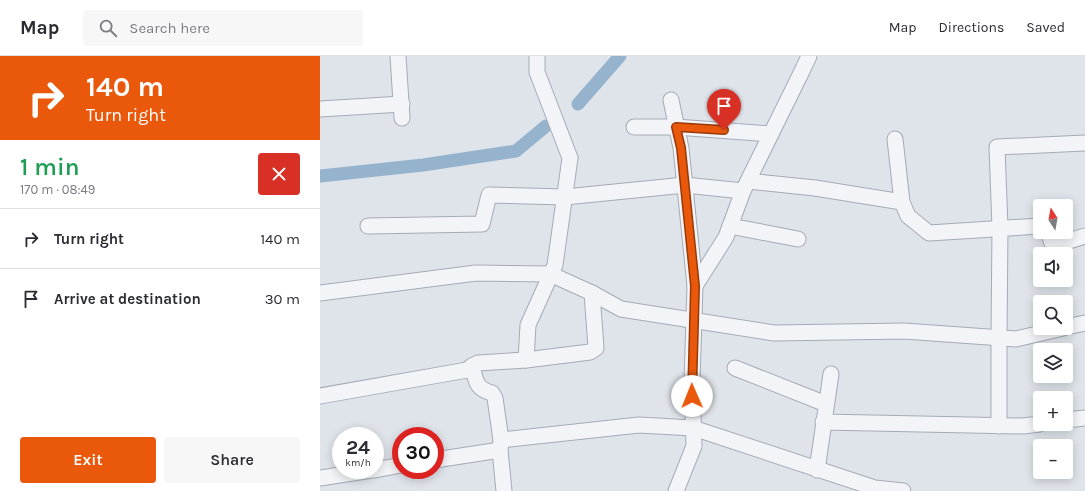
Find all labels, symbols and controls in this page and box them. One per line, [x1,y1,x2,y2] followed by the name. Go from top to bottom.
[83,10,363,46] search box
[20,17,59,39] text: Map
[97,17,119,39] icon: search
[129,19,210,37] text: Search here
[889,19,917,36] text: Map
[939,19,1004,36] text: Directions
[1026,19,1065,36] text: Saved
[86,70,164,103] text: 140 m
[20,72,72,124] icon: right
[707,89,741,130] pin
[713,95,735,117] icon: arrive
[86,104,166,126] text: Turn right
[20,153,80,181] text: 1 min
[258,153,300,195] button: close
[20,182,95,197] text: 170 m · 08:49
[1033,199,1073,239] north arrow
[1033,199,1073,479] map controls
[20,228,42,250] icon: right
[54,230,124,248] text: Turn right
[260,230,300,248] text: 140 m
[1033,247,1073,287] button: sound
[20,288,42,310] icon: arrive
[54,290,201,308] text: Arrive at destination
[265,290,300,308] text: 30 m
[1033,295,1073,335] button: search
[1033,343,1073,383] button: layers
[671,375,713,417] position arrow
[1033,391,1073,431] button: +
[392,427,444,479] speed limit sign: 30
[346,436,370,459] text: 24
[20,437,156,483] button: Exit
[164,437,300,483] button: Share
[1033,439,1073,479] button: −
[345,457,371,469] text: km/h

